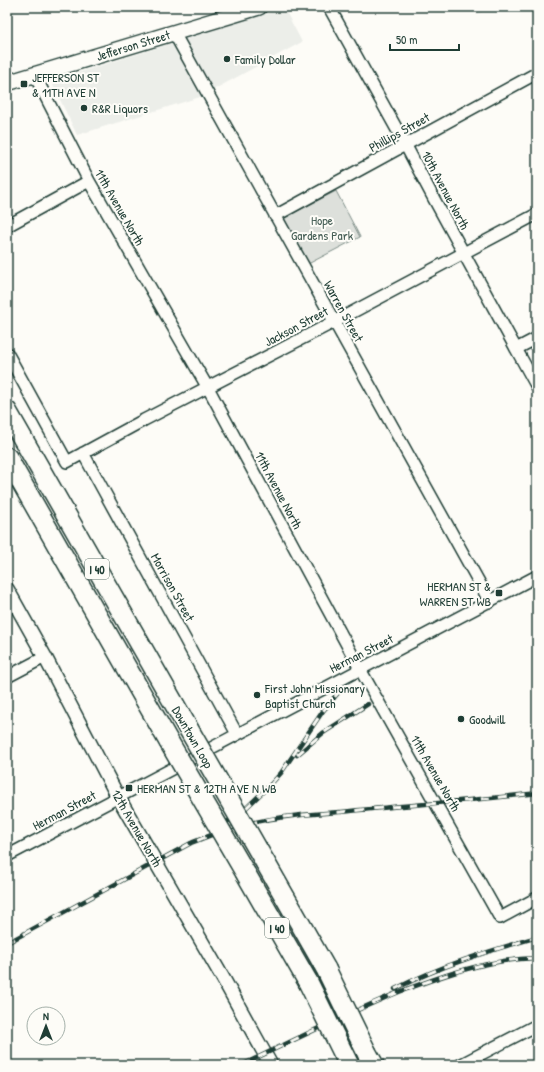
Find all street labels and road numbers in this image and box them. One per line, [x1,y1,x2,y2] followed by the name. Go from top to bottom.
[94,25,173,65] street label: Jefferson Street
[365,108,433,156] street label: Phillips Street
[418,148,475,233] street label: 10th Avenue North
[91,166,149,249] street label: 11th Avenue North
[320,277,368,345] street label: Warren Street
[261,301,331,350] street label: Jackson Street
[251,448,307,532] street label: 11th Avenue North
[147,550,199,625] street label: Morrison Street
[85,559,109,579] road number: I 40
[326,629,396,677] street label: Herman Street
[168,703,218,772] street label: Downtown Loop
[407,732,465,815] street label: 11th Avenue North
[29,786,99,834] street label: Herman Street
[108,786,167,871] street label: 12th Avenue North
[265,918,289,938] road number: I 40

